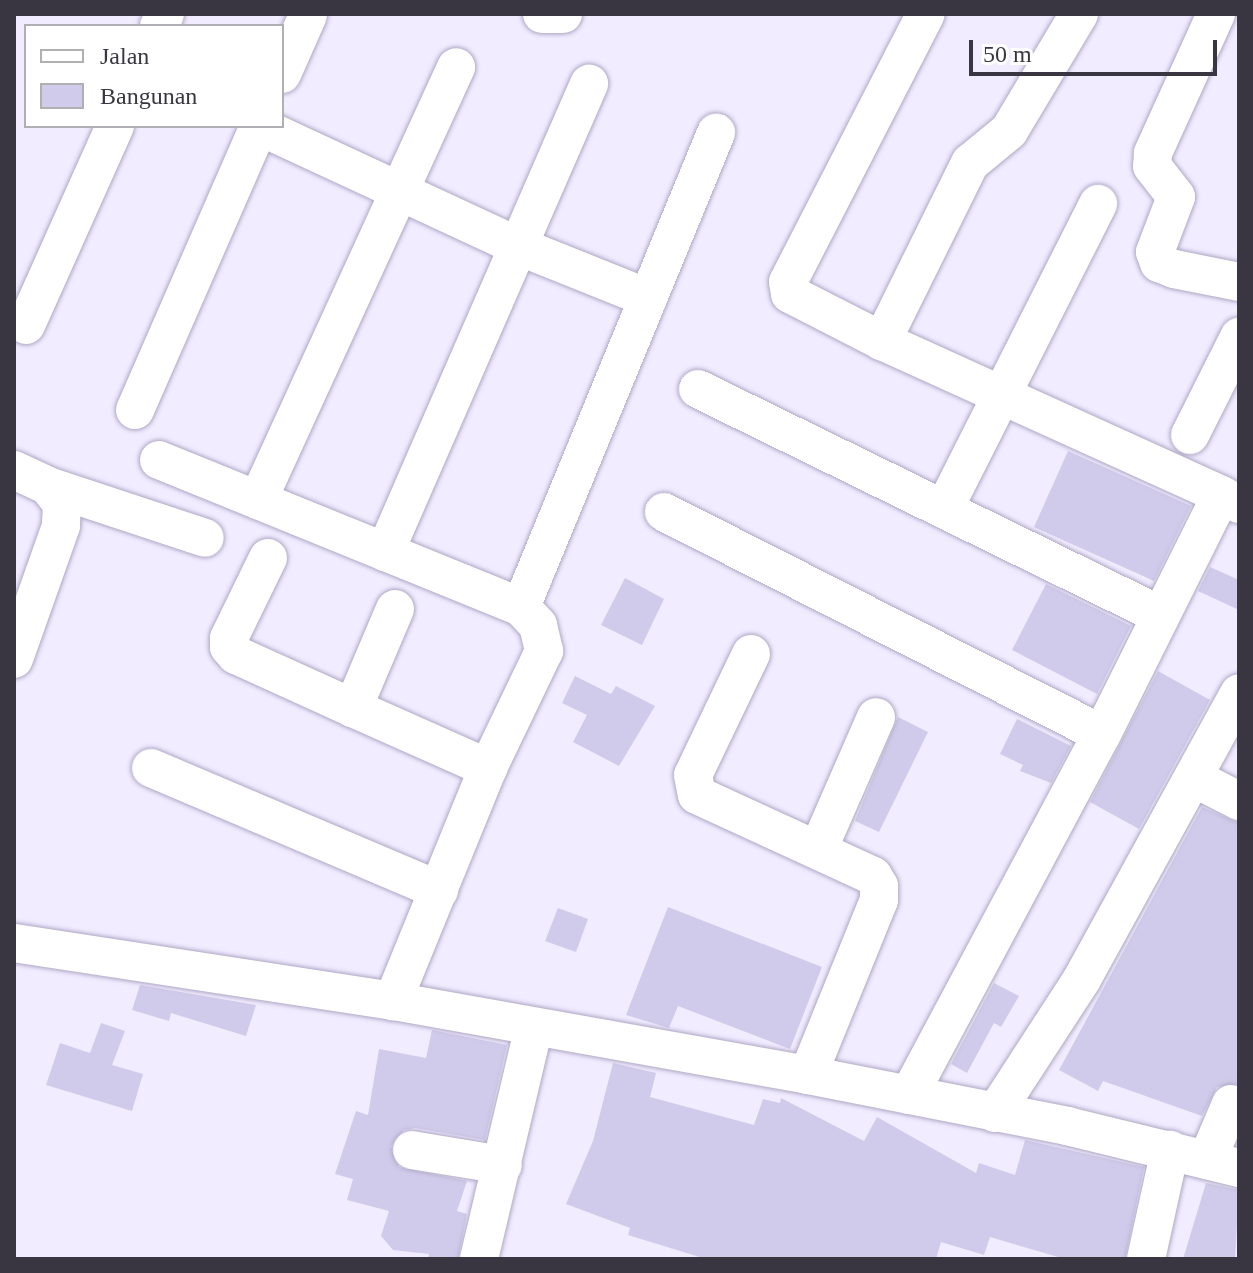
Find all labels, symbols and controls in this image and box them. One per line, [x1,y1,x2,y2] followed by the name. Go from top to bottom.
[24,24,284,128] legend
[973,24,1221,74] scale bar
[983,41,1032,67] text: 50 m
[100,43,149,69] text: Jalan
[100,83,197,109] text: Bangunan

